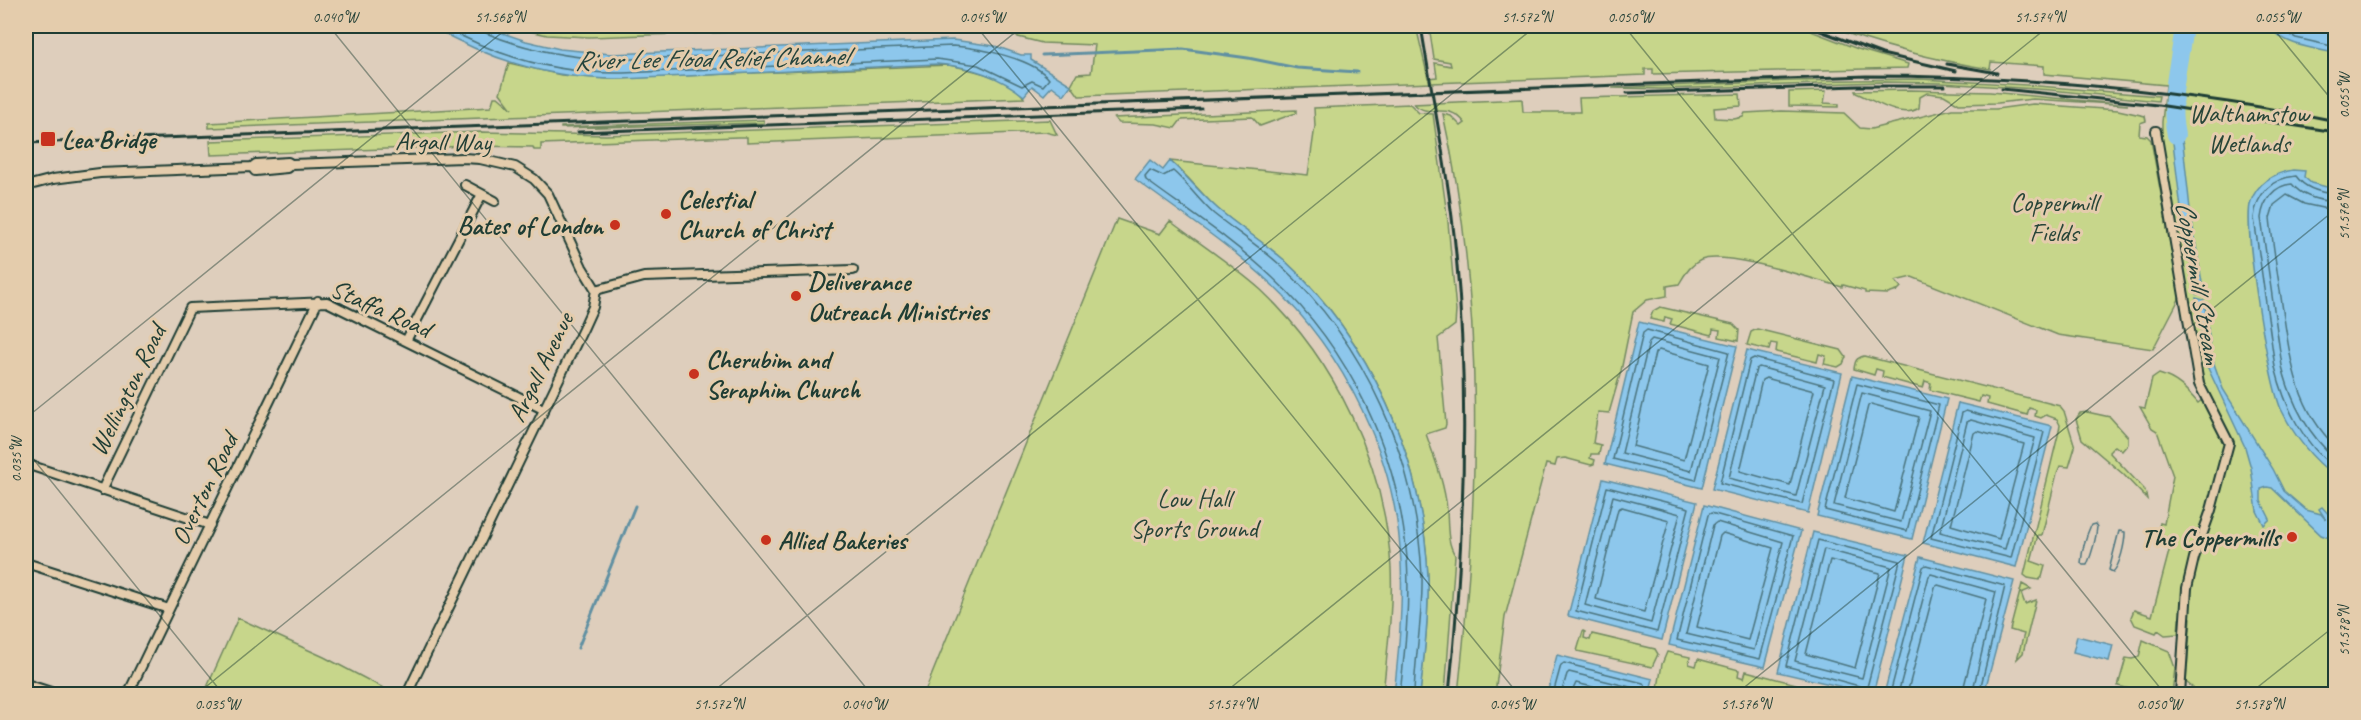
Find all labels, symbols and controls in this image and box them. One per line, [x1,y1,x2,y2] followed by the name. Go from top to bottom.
[312,8,361,27] text: 0.040°W
[475,8,528,27] text: 51.568°N
[959,8,1008,27] text: 0.045°W
[1502,8,1555,27] text: 51.572°N
[1607,8,1656,27] text: 0.050°W
[2015,8,2068,27] text: 51.574°N
[2254,8,2303,27] text: 0.055°W
[574,38,856,77] water label: River Lee Flood Relief Channel
[2335,70,2354,119] text: 0.055°W
[2189,97,2312,160] park label: Walthamstow Wetlands
[62,123,158,156] place label: Lea Bridge
[395,124,493,159] street label: Argall Way
[39,130,57,148] marker: Lea Bridge
[678,183,835,246] place label: Celestial Church of Christ
[2010,186,2102,249] park label: Coppermill Fields
[2335,187,2354,240] text: 51.576°N
[2168,198,2230,368] water label: Coppermill Stream
[659,207,673,221] marker: Celestial Church of Christ
[457,209,605,242] place label: Bates of London
[608,218,622,232] marker: Bates of London
[808,265,991,328] place label: Deliverance Outreach Ministries
[325,272,440,347] street label: Staffa Road
[789,289,803,303] marker: Deliverance Outreach Ministries
[500,305,582,427] street label: Argall Avenue
[82,316,175,461] street label: Wellington Road
[706,343,861,406] place label: Cherubim and Seraphim Church
[687,367,701,381] marker: Cherubim and Seraphim Church
[163,425,247,551] street label: Overton Road
[7,434,26,483] text: 0.035°W
[1130,482,1262,545] park label: Low Hall Sports Ground
[2141,521,2283,554] place label: The Coppermills
[778,524,909,557] place label: Allied Bakeries
[2285,530,2299,544] marker: The Coppermills
[759,533,773,547] marker: Allied Bakeries
[2335,603,2354,656] text: 51.578°N
[194,695,243,714] text: 0.035°W
[694,695,747,714] text: 51.572°N
[841,695,890,714] text: 0.040°W
[1207,695,1260,714] text: 51.574°N
[1489,695,1538,714] text: 0.045°W
[1721,695,1774,714] text: 51.576°N
[2136,695,2185,714] text: 0.050°W
[2234,695,2287,714] text: 51.578°N

